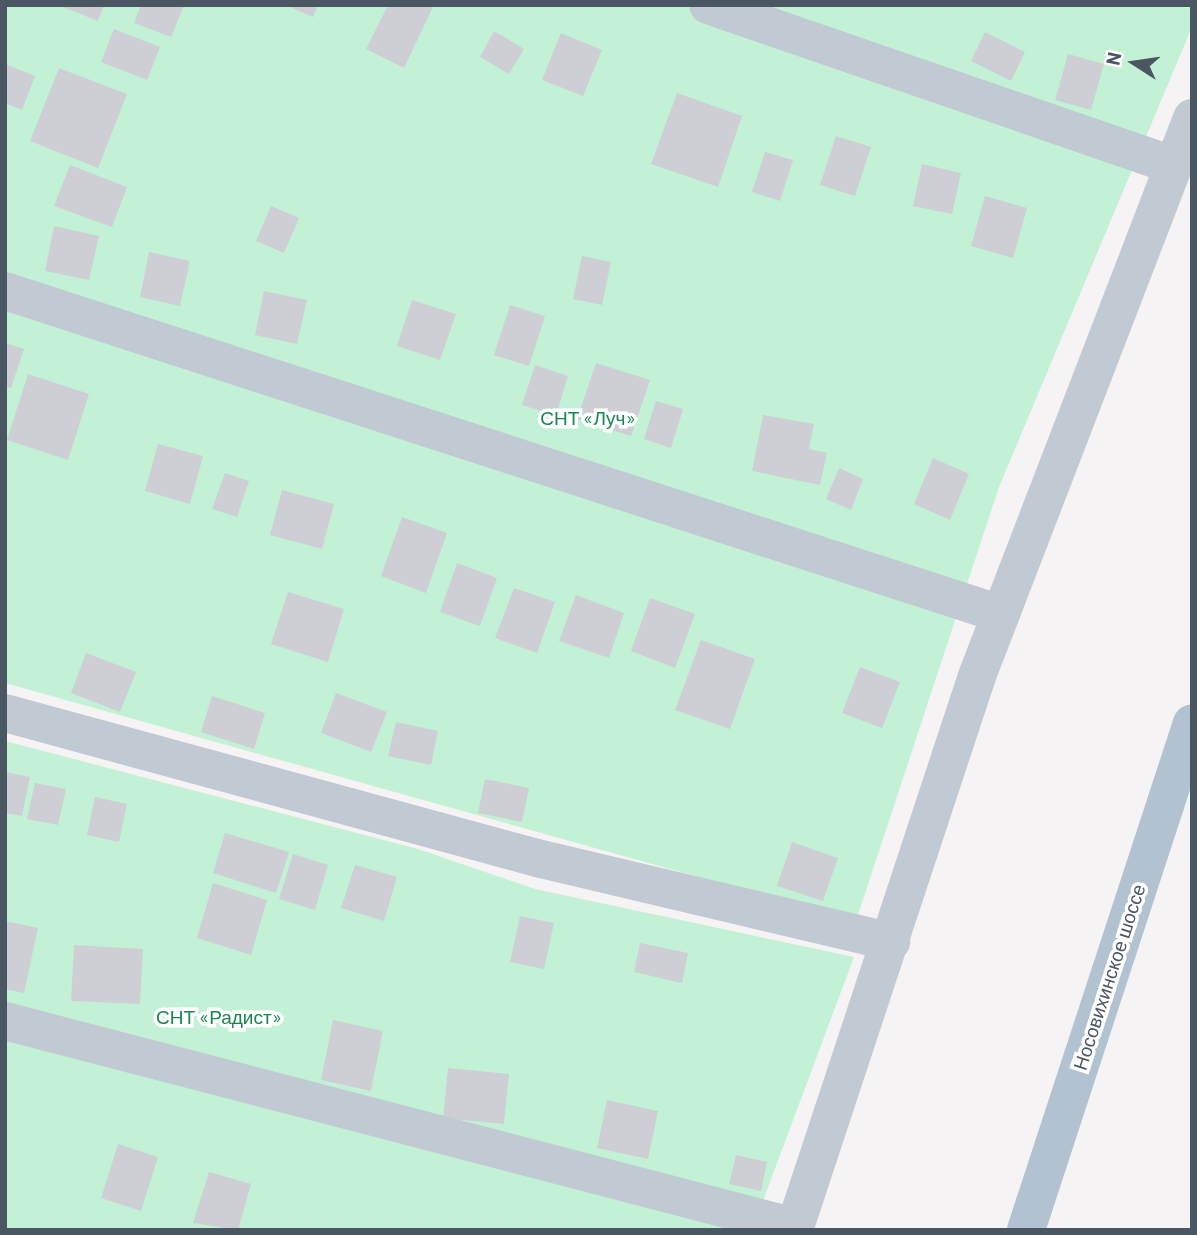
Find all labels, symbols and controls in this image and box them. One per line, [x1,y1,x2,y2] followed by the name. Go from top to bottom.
[1099,28,1169,98] north arrow
[1100,50,1126,67] text: N
[540,407,636,429] park label: СНТ «Луч»
[1068,881,1150,1073] street label: Носовихинское шоссе
[156,1006,282,1028] park label: СНТ «Радист»

